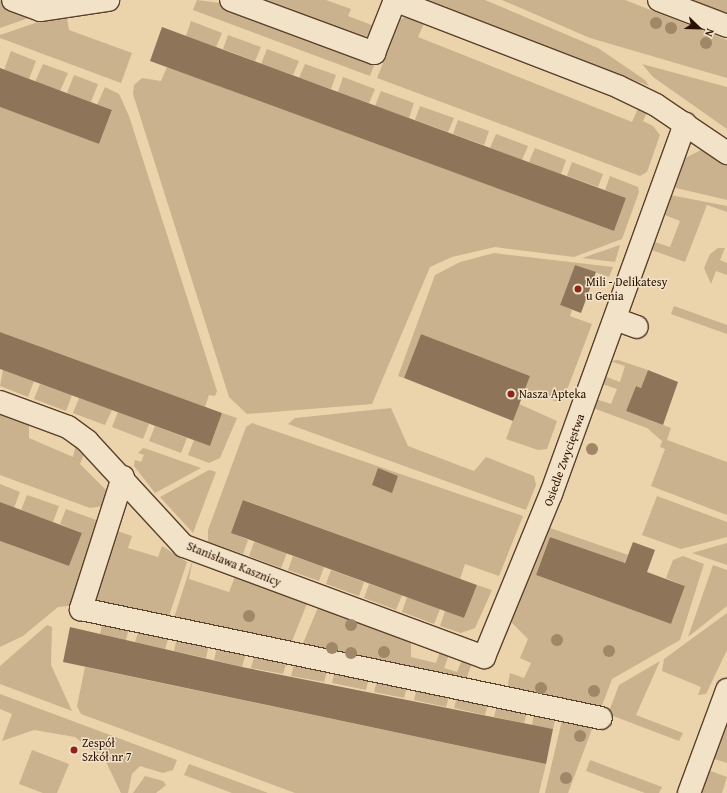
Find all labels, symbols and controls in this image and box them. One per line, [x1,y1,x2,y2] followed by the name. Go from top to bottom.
[679,8,719,48] north arrow
[701,26,719,39] text: N
[586,275,667,303] place label: Mili - Delikatesy u Genia
[573,284,583,294] marker: Mili - Delikatesy u Genia
[519,387,586,401] place label: Nasza Apteka
[506,389,516,399] marker: Nasza Apteka
[541,412,587,508] street label: Osiedle Zwycięstwa
[185,539,283,589] street label: Stanisława Kasznicy
[82,736,132,764] place label: Zespół Szkół nr 7
[69,745,79,755] marker: Zespół Szkół nr 7

